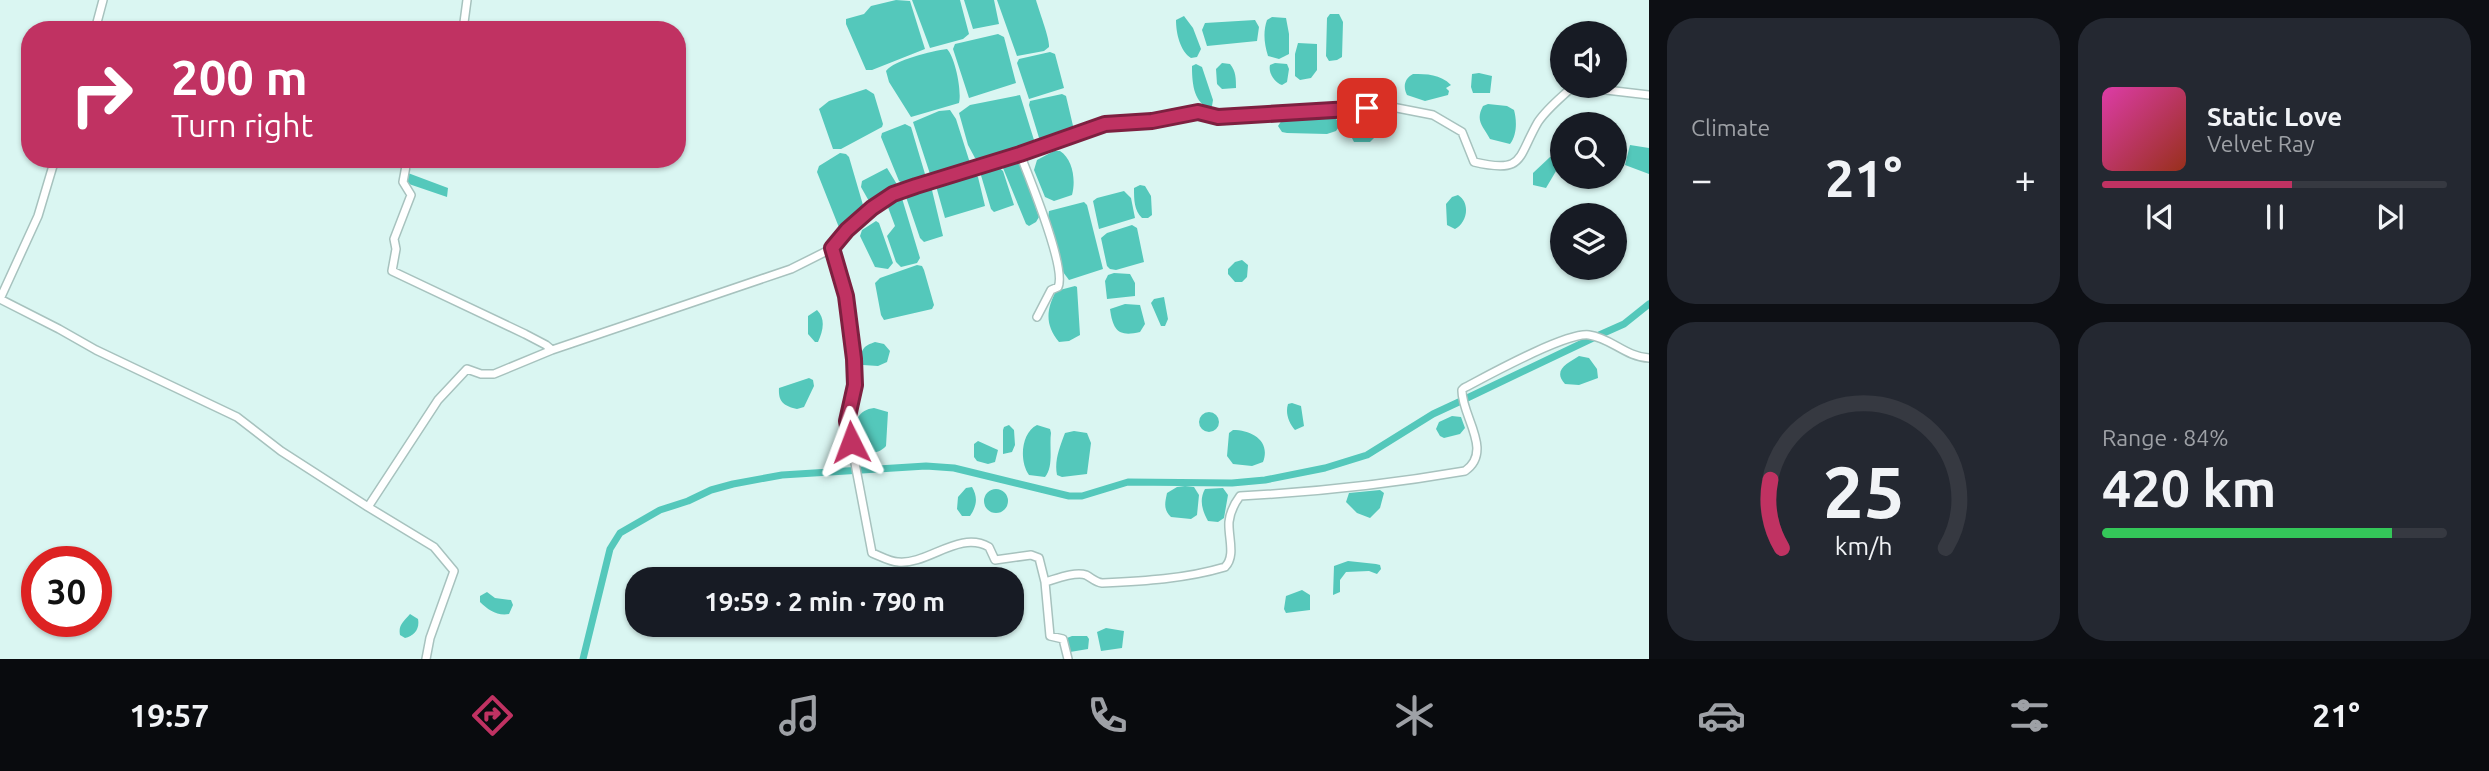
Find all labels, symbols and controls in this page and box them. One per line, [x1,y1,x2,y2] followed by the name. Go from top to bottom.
[1550,21,1627,280] map controls
[1550,21,1627,98] button: sound
[56,49,147,140] icon: right
[171,49,308,104] text: 200 m
[1337,78,1397,138] pin
[1348,89,1386,127] icon: arrive
[2207,102,2342,131] text: Static Love
[171,107,313,143] text: Turn right
[1550,112,1627,189] button: search
[1691,115,1770,140] text: Climate
[2207,131,2315,156] text: Velvet Ray
[1825,149,1902,207] text: 21°
[1691,158,1712,200] text: −
[2015,158,2036,200] text: +
[2141,198,2179,236] icon: previous
[2256,198,2294,236] icon: pause
[2371,198,2409,236] icon: next
[1550,203,1627,280] button: layers
[814,405,888,479] position arrow
[2102,425,2229,450] text: Range · 84%
[1822,450,1905,532] text: 25
[2102,459,2276,517] text: 420 km
[1835,531,1892,559] text: km/h
[21,546,112,637] speed limit sign: 30
[704,587,945,616] text: 19:59 · 2 min · 790 m
[468,691,517,740] icon: directions
[775,691,824,740] icon: music
[1083,691,1132,740] icon: phone
[1390,691,1439,740] icon: climate
[1697,691,1746,740] icon: car
[2005,691,2054,740] icon: filters
[129,697,209,733] text: 19:57
[2312,697,2360,733] text: 21°

